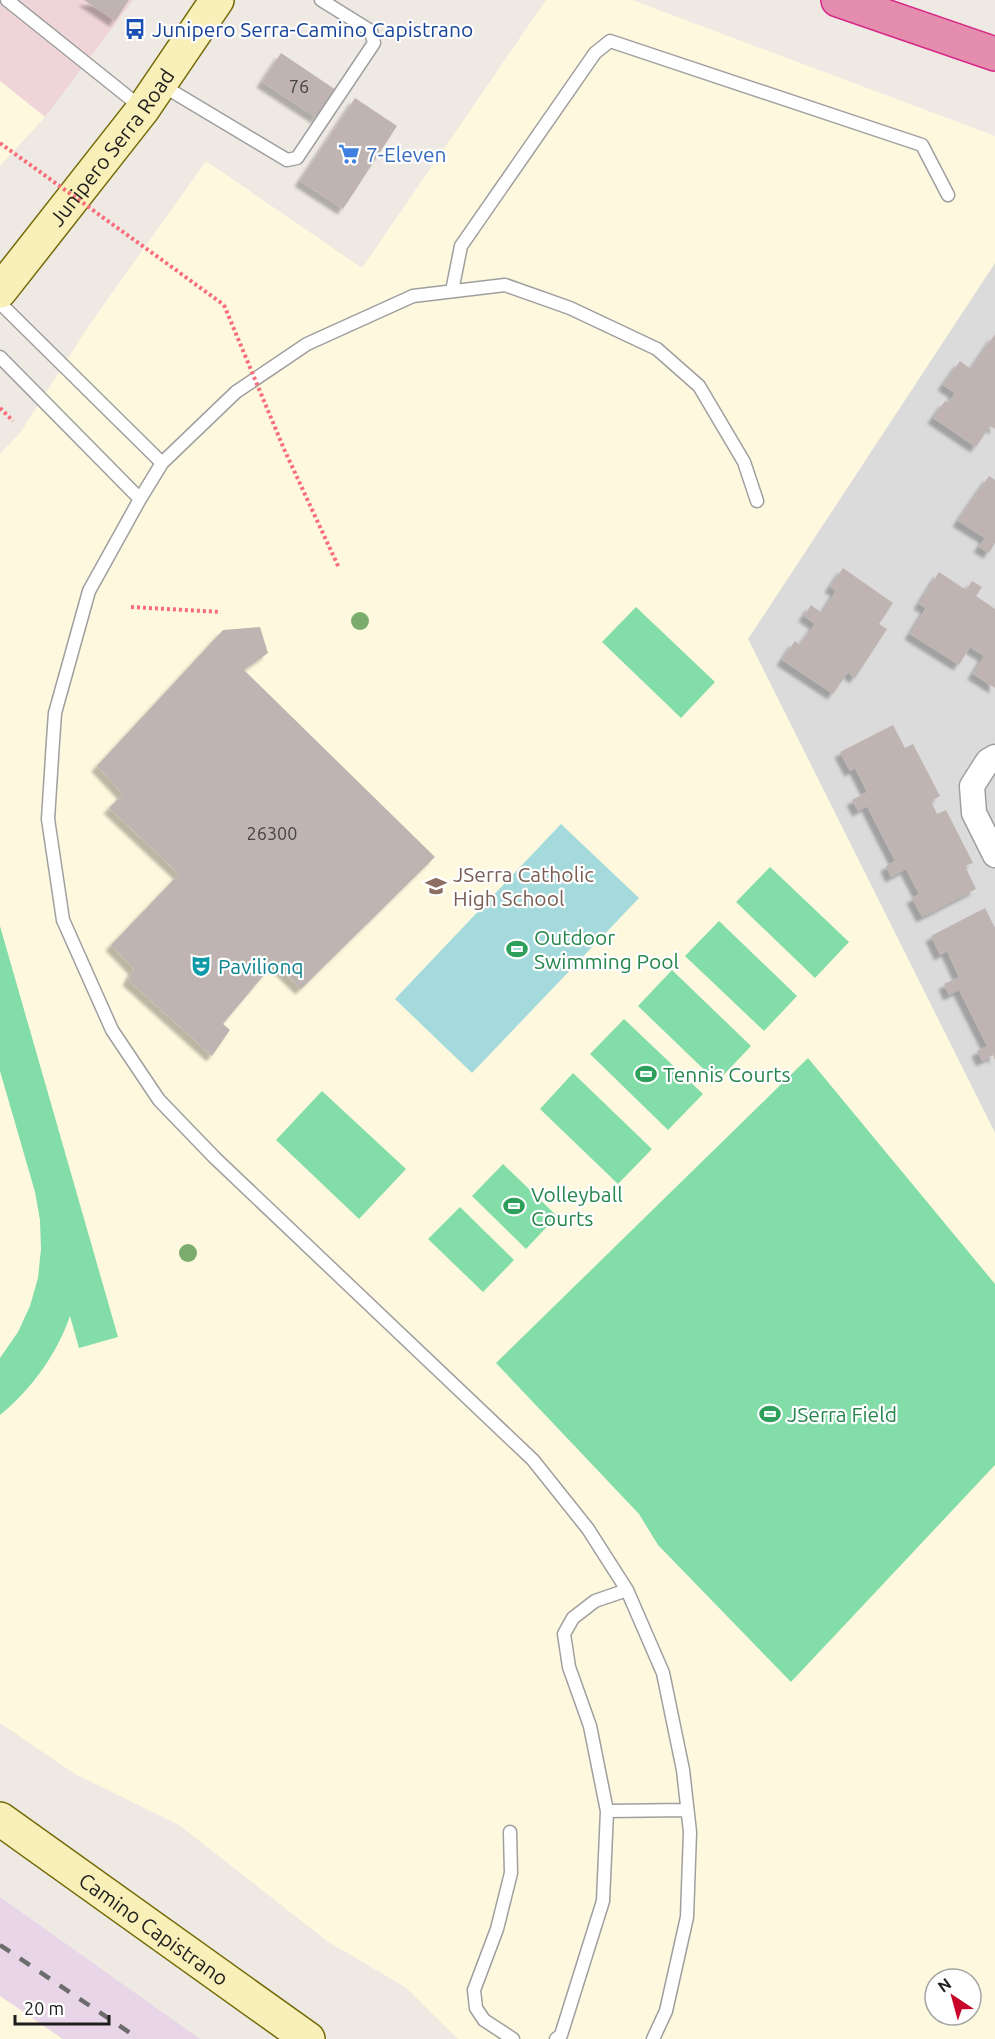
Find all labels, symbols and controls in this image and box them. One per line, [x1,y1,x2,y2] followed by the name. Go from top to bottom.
[123,17,147,41] bus stop icon: Junipero Serra-Camino Capistrano
[152,17,473,41] place label: Junipero Serra-Camino Capistrano
[44,64,179,230] street label: Junipero Serra Road
[289,76,309,96] house number: 76
[337,142,361,166] supermarket icon: 7-Eleven
[366,142,447,166] place label: 7-Eleven
[247,823,297,843] house number: 26300
[453,862,594,910] place label: JSerra Catholic High School
[424,874,448,898] school or university icon: JSerra Catholic High School
[534,925,679,973] place label: Outdoor Swimming Pool
[505,937,529,961] sports icon: Outdoor Swimming Pool
[189,954,213,978] theatre icon: Pavilionq
[218,954,304,978] place label: Pavilionq
[634,1062,658,1086] sports icon: Tennis Courts
[663,1062,791,1086] place label: Tennis Courts
[531,1182,623,1230] place label: Volleyball Courts
[502,1194,526,1218] sports icon: Volleyball Courts
[758,1402,782,1426] sports icon: JSerra Field
[787,1402,897,1426] place label: JSerra Field
[75,1867,233,1990] street label: Camino Capistrano
[923,1967,983,2027] north arrow
[934,1974,954,1996] text: N
[15,1988,110,2026] scale bar
[24,1998,64,2018] text: 20 m

